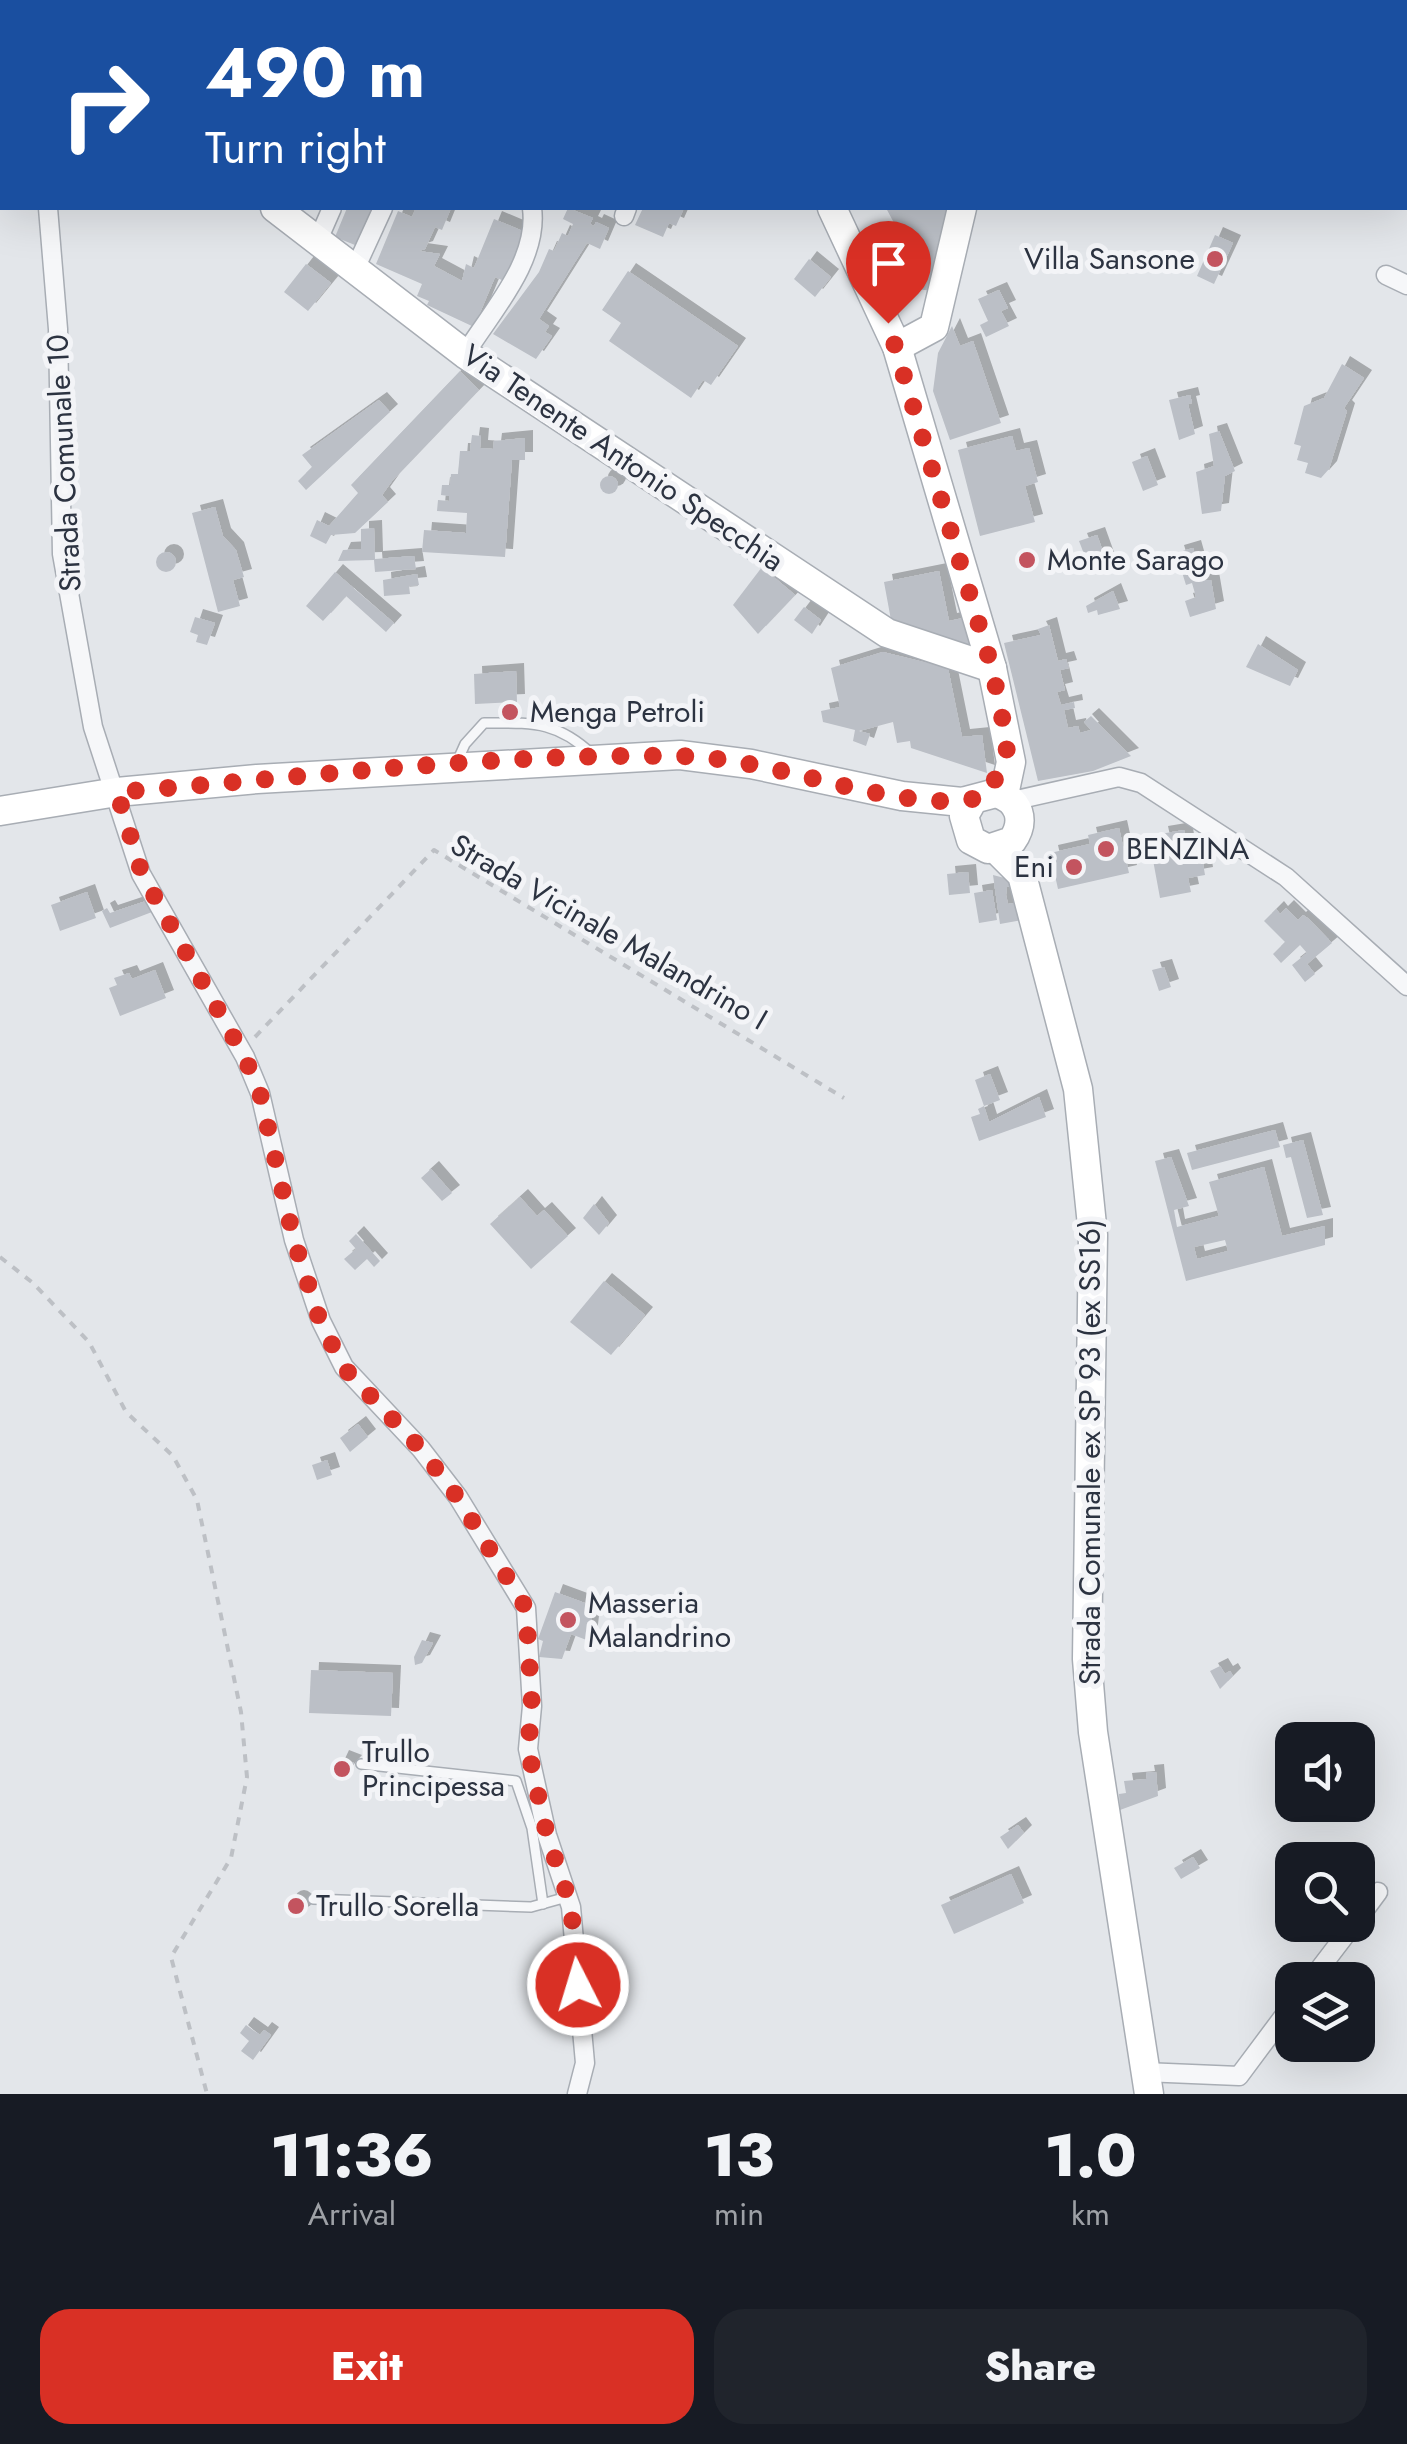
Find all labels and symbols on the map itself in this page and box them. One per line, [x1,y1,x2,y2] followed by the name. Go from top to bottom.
[846,221,931,324] pin
[1024,237,1195,280] place label: Villa Sansone
[1204,248,1226,270] marker: Villa Sansone
[35,333,92,593] street label: Strada Comunale 10
[454,334,793,582] street label: Via Tenente Antonio Specchia
[1047,538,1224,581] place label: Monte Sarago
[1016,549,1038,571] marker: Monte Sarago
[530,690,705,733] place label: Menga Petroli
[499,701,521,723] marker: Menga Petroli
[443,823,776,1040] street label: Strada Vicinale Malandrino I
[1126,827,1249,870] place label: BENZINA
[1095,838,1117,860] marker: BENZINA
[1014,845,1054,888] place label: Eni
[1063,856,1085,878] marker: Eni
[1068,1219,1111,1685] street label: Strada Comunale ex SP 93 (ex SS16)
[588,1581,731,1658] place label: Masseria Malandrino
[557,1609,579,1631] marker: Masseria Malandrino
[362,1730,505,1807] place label: Trullo Principessa
[331,1758,353,1780] marker: Trullo Principessa
[316,1884,479,1927] place label: Trullo Sorella
[285,1895,307,1917] marker: Trullo Sorella
[526,1933,630,2037] position arrow

